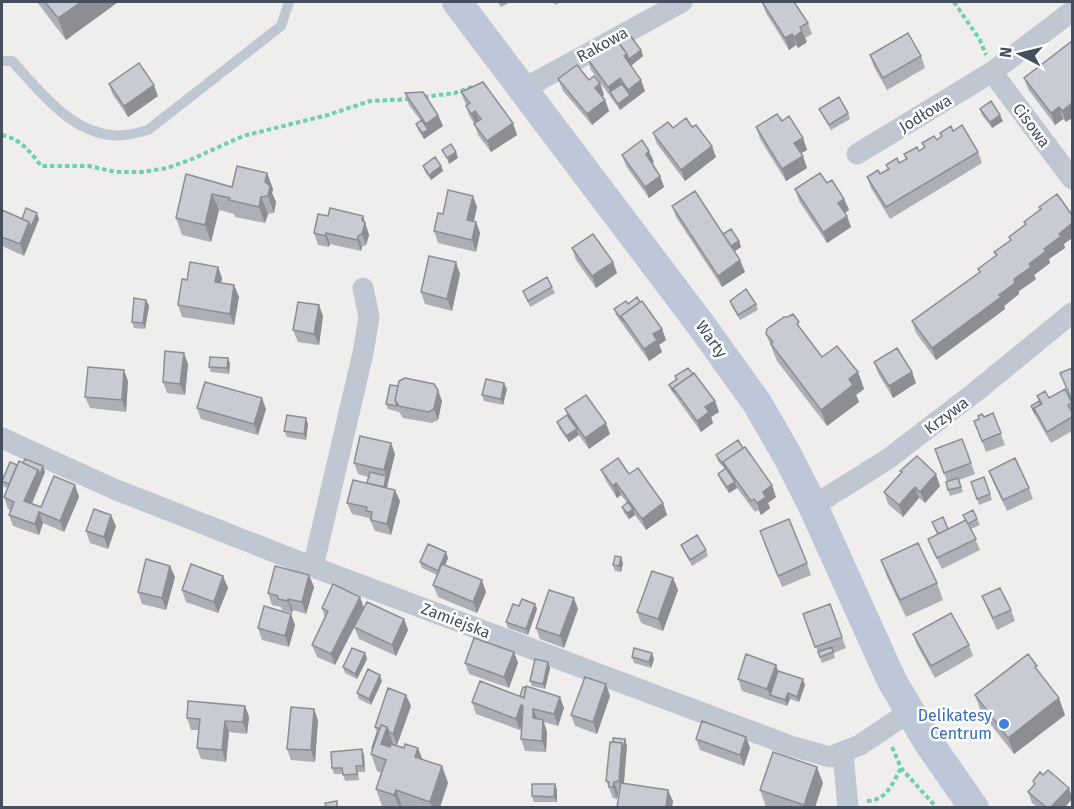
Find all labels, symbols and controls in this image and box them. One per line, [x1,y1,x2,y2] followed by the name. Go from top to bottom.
[573,23,631,66] street label: Rakowa
[990,24,1050,84] north arrow
[996,46,1016,59] text: N
[896,90,955,136] street label: Jodłowa
[1009,100,1054,151] street label: Cisowa
[692,317,731,362] street label: Warty
[920,393,972,438] street label: Krzywa
[419,599,493,642] street label: Zamiejska
[918,706,992,743] place label: Delikatesy Centrum
[997,717,1011,731] marker: Delikatesy Centrum

